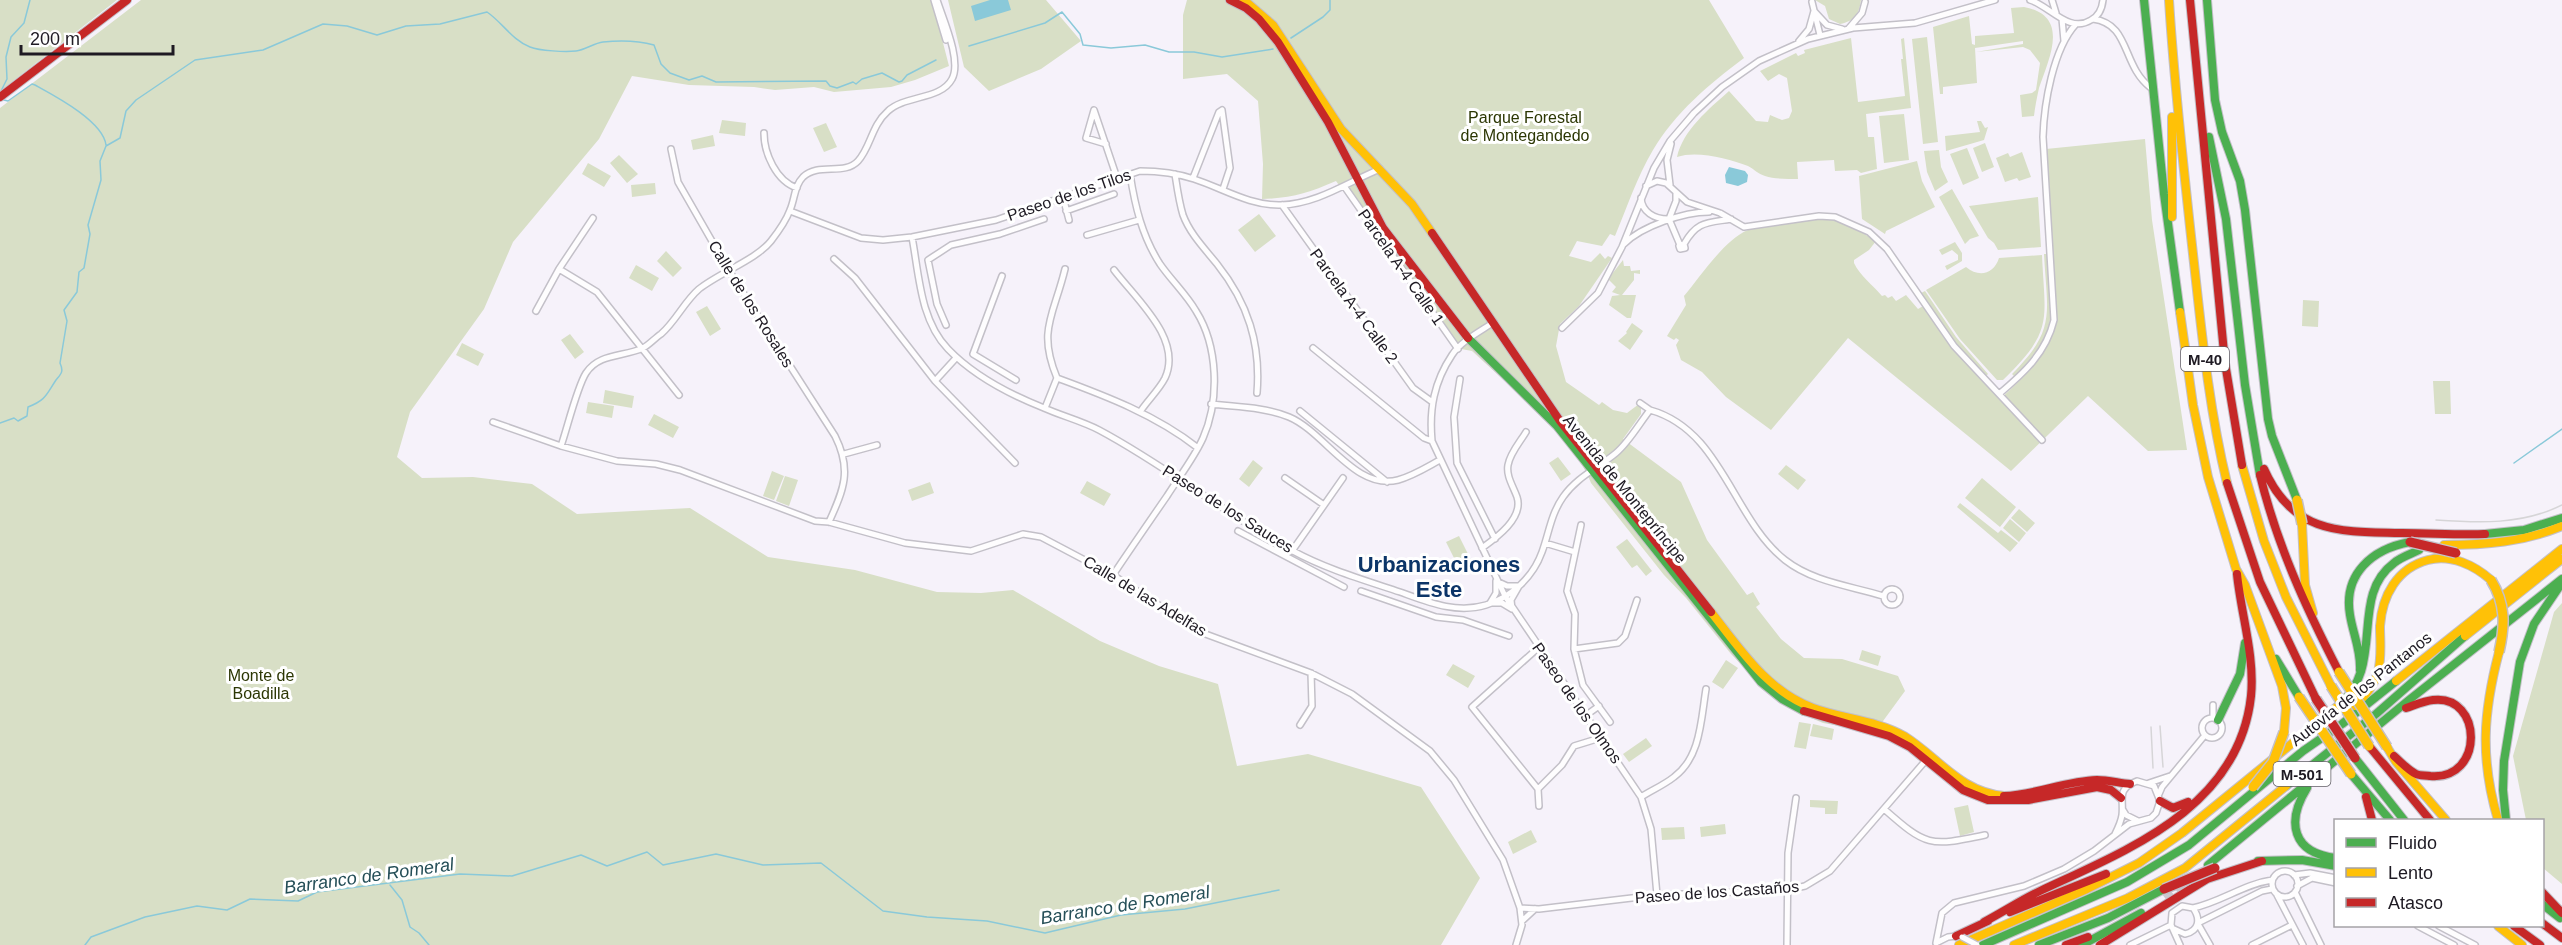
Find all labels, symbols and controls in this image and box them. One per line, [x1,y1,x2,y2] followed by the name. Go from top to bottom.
[21,18,172,56] scale bar
[30,29,80,49] text: 200 m
[1461,109,1590,144] park label: Parque Forestal de Montegandedo
[1005,166,1133,224] street label: Paseo de los Tilos
[1355,206,1447,328] street label: Parcela A-4 Calle 1
[705,238,797,370] street label: Calle de los Rosales
[1307,246,1401,366] street label: Parcela A-4 Calle 2
[2181,347,2229,371] road number: M-40
[1560,412,1690,567] street label: Avenida de Montepríncipe
[1160,462,1296,556] street label: Paseo de los Sauces
[1358,552,1520,602] district label: Urbanizaciones Este
[1080,553,1210,639] street label: Calle de las Adelfas
[2287,629,2435,749] street label: Autovía de los Pantanos
[1529,639,1625,767] street label: Paseo de los Olmos
[228,667,294,702] park label: Monte de Boadilla
[2274,762,2330,786] road number: M-501
[2334,819,2544,927] legend
[2388,833,2437,853] text: Fluido
[283,854,456,898] water label: Barranco de Romeral
[2388,863,2433,883] text: Lento
[1634,878,1800,906] street label: Paseo de los Castaños
[1039,882,1212,928] water label: Barranco de Romeral
[2388,893,2443,913] text: Atasco

